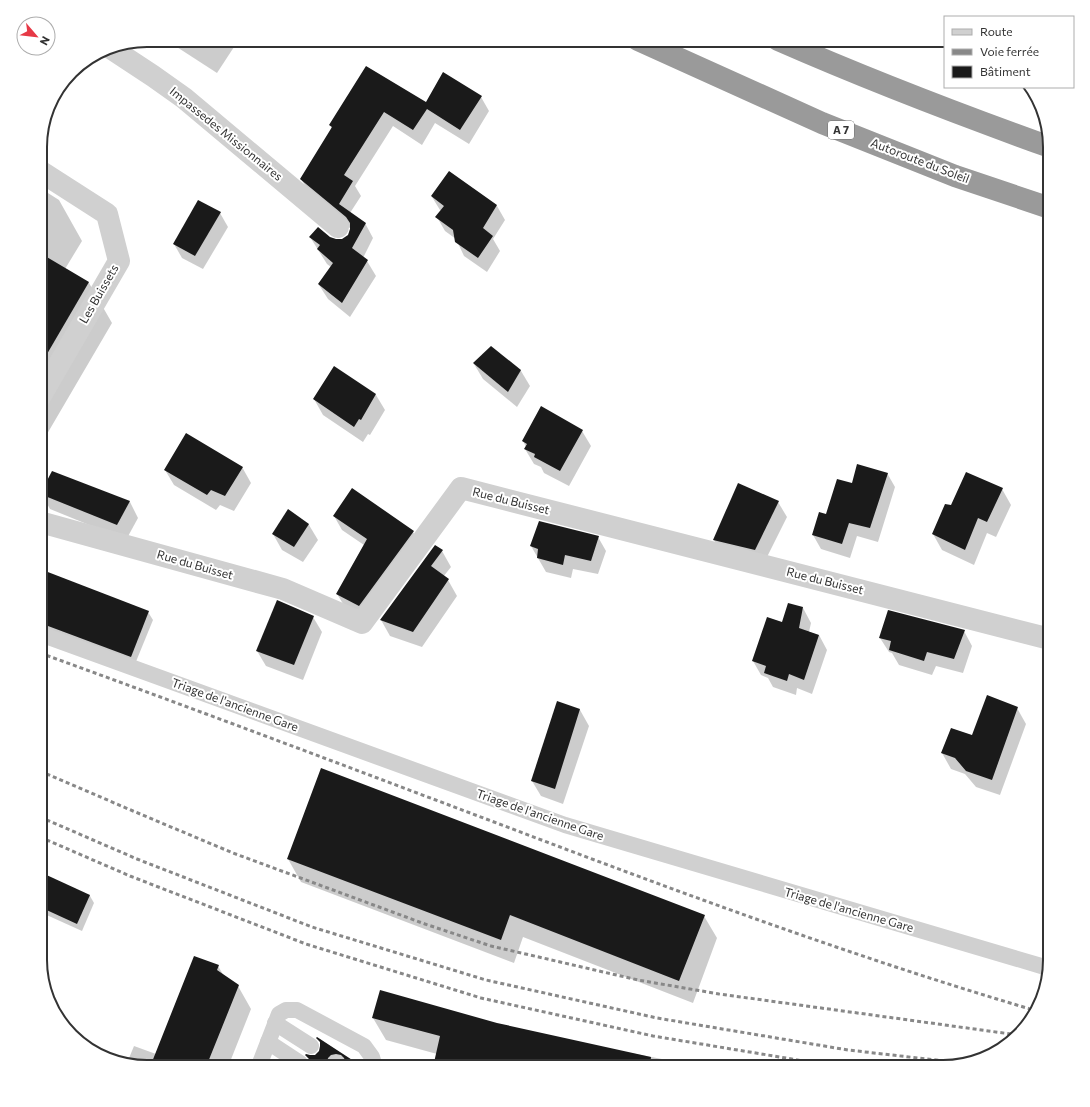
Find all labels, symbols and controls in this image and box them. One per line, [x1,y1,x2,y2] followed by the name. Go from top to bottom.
[16,16,56,56] north arrow
[944,16,1074,88] legend
[980,24,1013,38] text: Route
[38,34,53,48] text: N
[980,44,1039,58] text: Voie ferrée
[980,64,1031,78] text: Bâtiment
[168,84,286,183] street label: Impassedes Missionnaires
[828,121,854,139] road number: A 7
[869,135,972,185] street label: Autoroute du Soleil
[76,261,121,326] street label: Les Buissets
[471,484,551,516] street label: Rue du Buisset
[155,546,235,582] street label: Rue du Buisset
[785,564,865,596] street label: Rue du Buisset
[170,675,301,734] street label: Triage de l'ancienne Gare
[475,786,606,842] street label: Triage de l'ancienne Gare
[783,884,915,934] street label: Triage de l'ancienne Gare

